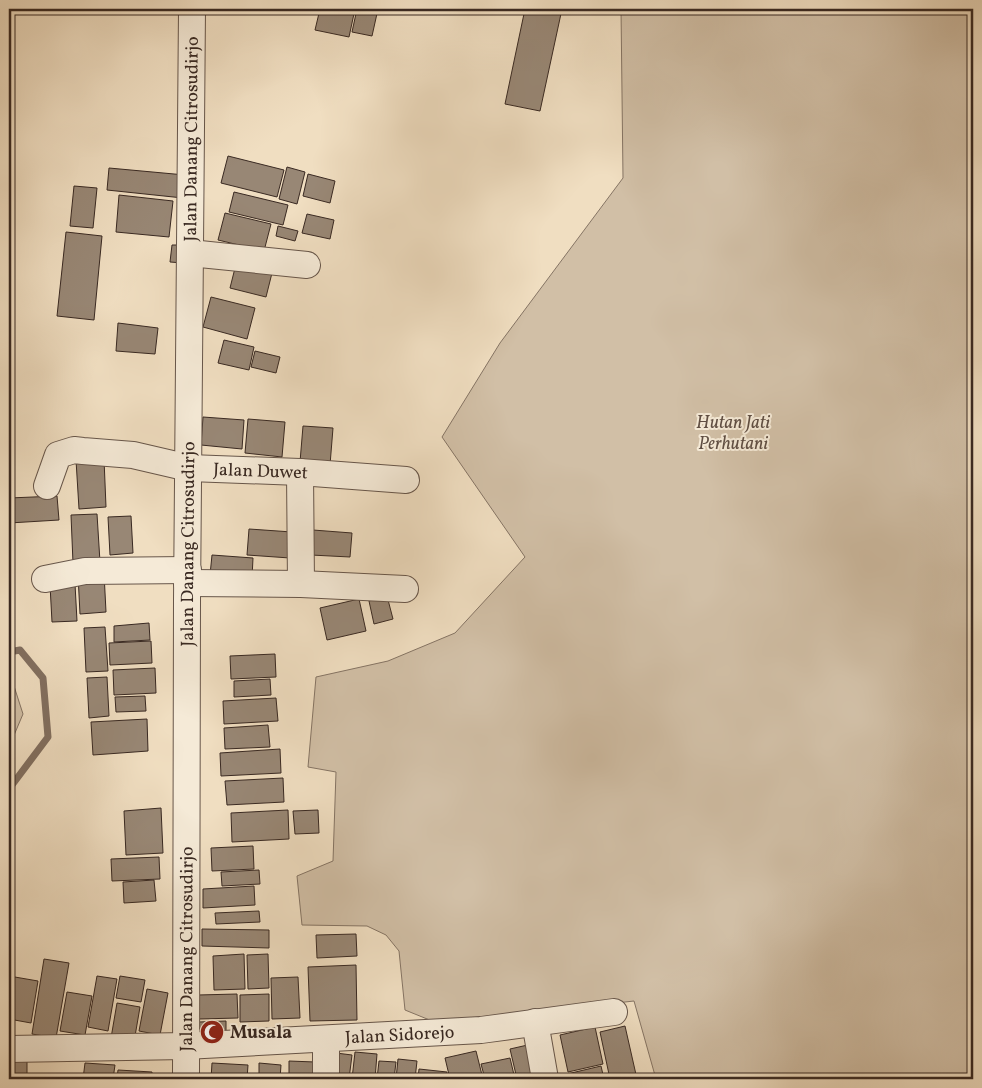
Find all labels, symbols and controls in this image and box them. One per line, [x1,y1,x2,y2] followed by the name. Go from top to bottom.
[179,36,206,242] street label: Jalan Danang Citrosudirjo
[696,411,770,457] park label: Hutan Jati Perhutani
[176,441,202,647] street label: Jalan Danang Citrosudirjo
[213,458,309,487] street label: Jalan Duwet
[175,846,200,1052] street label: Jalan Danang Citrosudirjo
[199,1019,225,1045] mosque icon: Musala
[344,1020,455,1051] street label: Jalan Sidorejo
[230,1021,292,1046] place label: Musala

